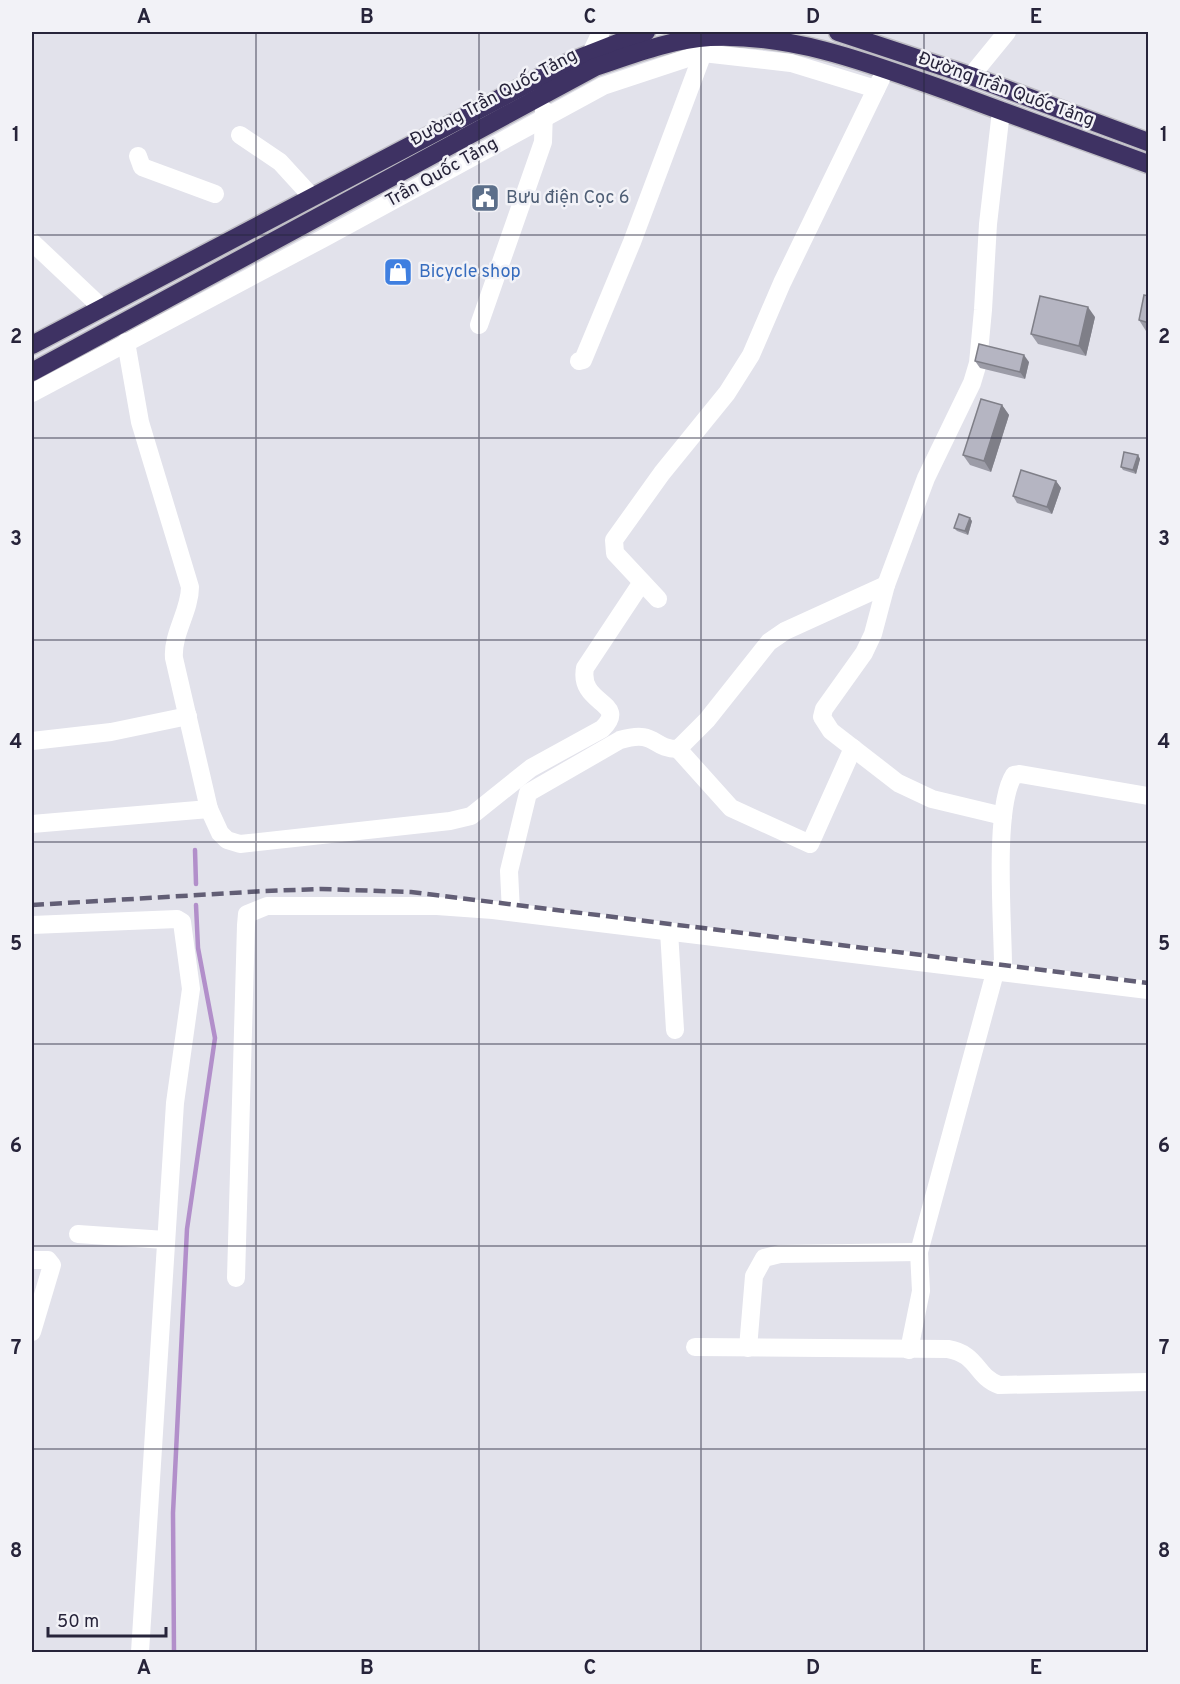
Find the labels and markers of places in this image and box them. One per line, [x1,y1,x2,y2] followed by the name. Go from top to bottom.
[469,182,501,214] public building icon: Bưu điện Cọc 6
[506,187,629,210] place label: Bưu điện Cọc 6
[382,256,414,288] shop icon: Bicycle shop
[419,261,521,284] place label: Bicycle shop

